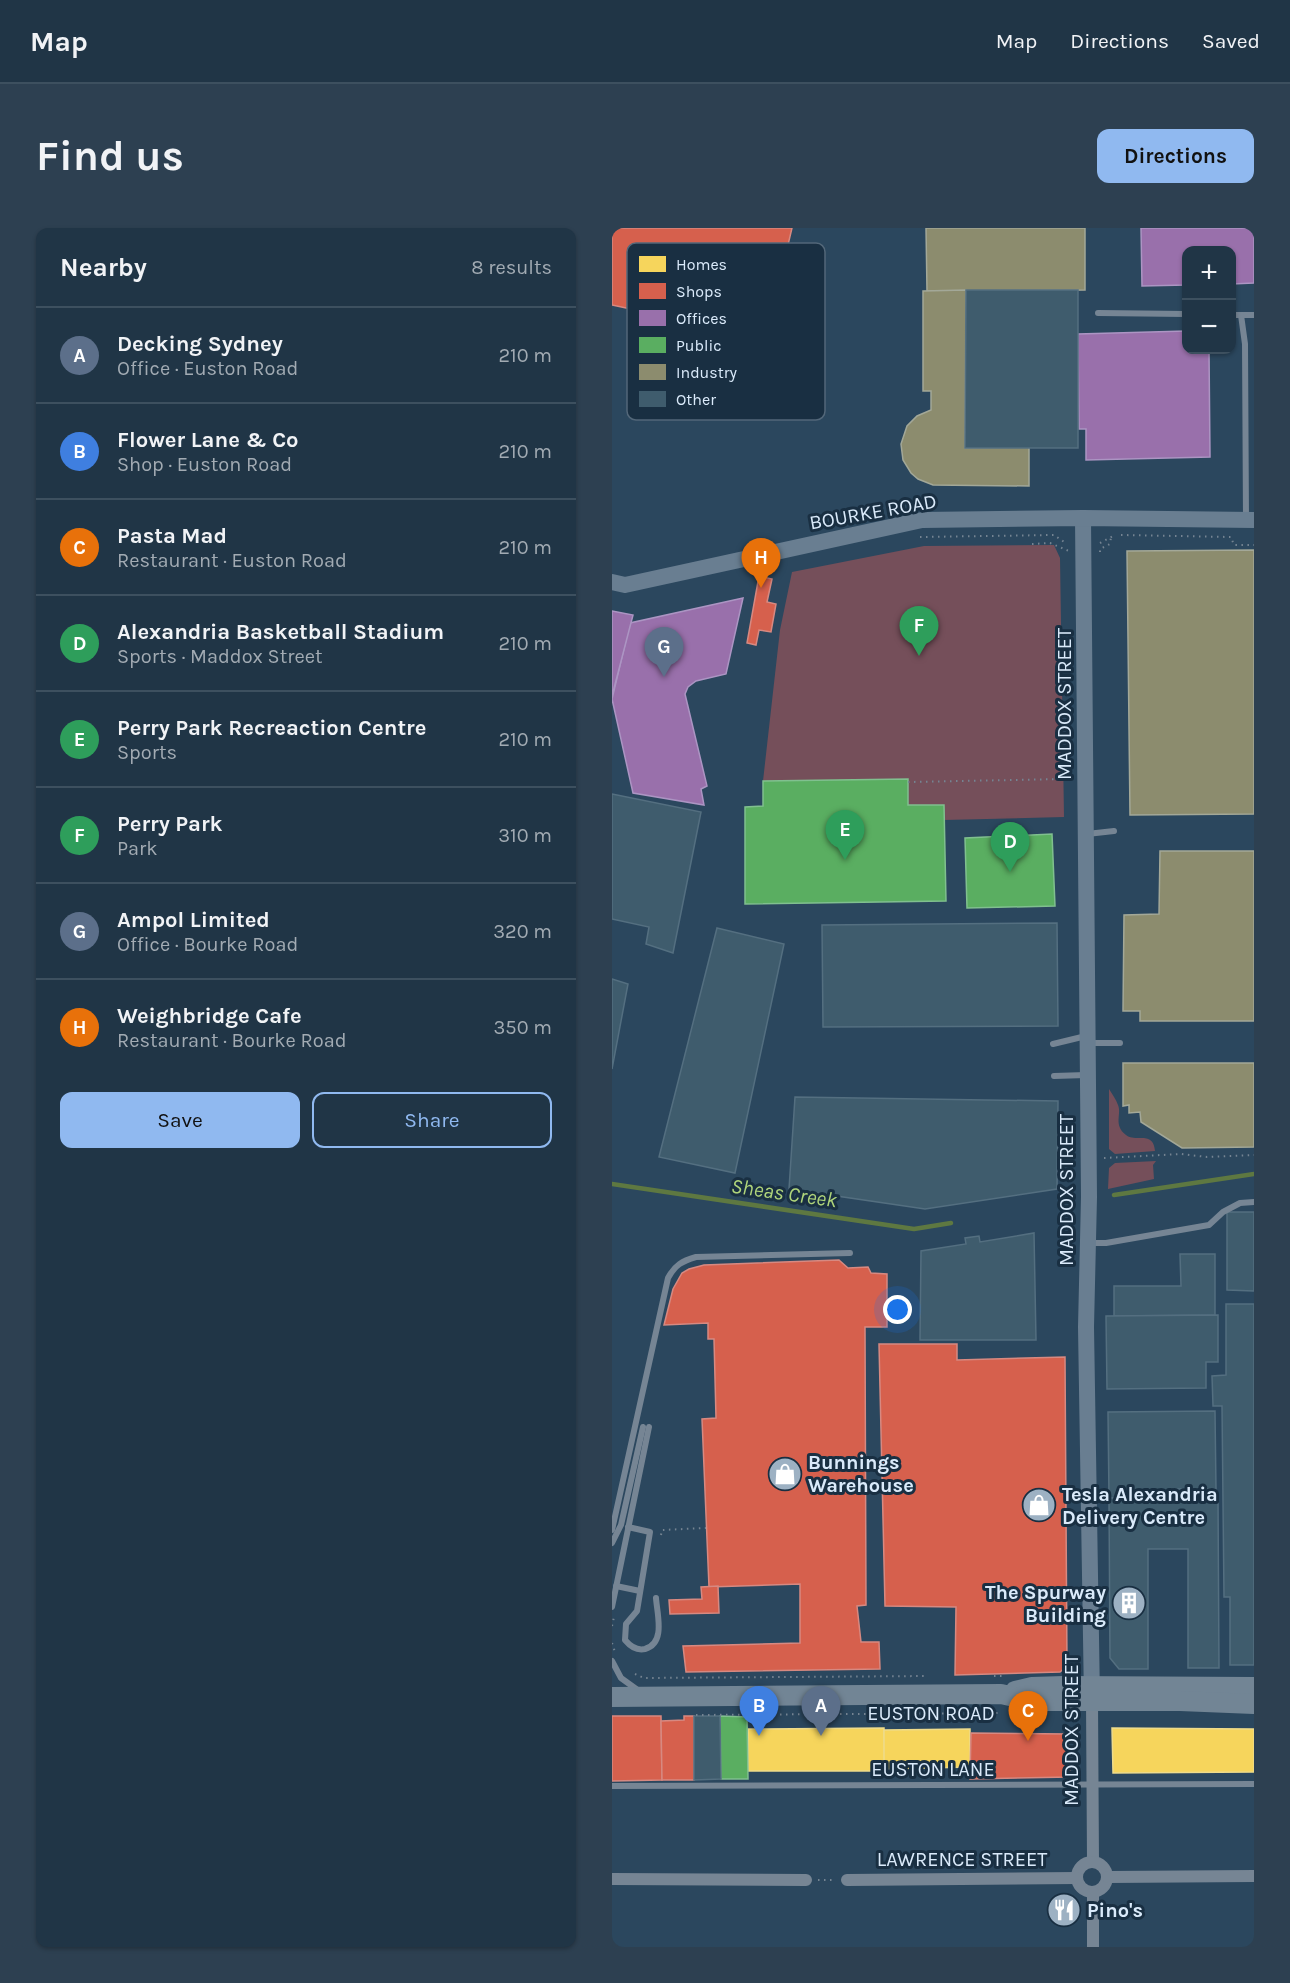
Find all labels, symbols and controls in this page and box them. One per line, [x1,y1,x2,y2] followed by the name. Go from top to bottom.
[30,25,88,58] text: Map
[996,29,1037,53] text: Map
[1070,29,1169,53] text: Directions
[1202,29,1260,53] text: Saved
[1097,129,1254,183] button: Directions
[36,131,184,181] text: Find us
[627,243,825,420] legend
[1182,246,1236,354] map controls
[1182,246,1236,300] button: +
[60,252,147,283] text: Nearby
[676,255,727,274] text: Homes
[471,256,552,279] text: 8 results
[676,282,722,301] text: Shops
[1182,300,1236,354] button: −
[676,309,727,328] text: Offices
[117,331,283,357] text: Decking Sydney
[676,336,722,355] text: Public
[73,344,86,367] text: A
[498,344,552,367] text: 210 m
[117,357,298,380] text: Office · Euston Road
[676,363,738,382] text: Industry
[676,390,716,409] text: Other
[117,427,299,453] text: Flower Lane & Co
[73,440,86,463] text: B
[498,440,552,463] text: 210 m
[117,453,292,476] text: Shop · Euston Road
[808,490,938,534] street label: BOURKE ROAD
[117,523,227,549] text: Pasta Mad
[73,536,86,559] text: C
[498,536,552,559] text: 210 m
[742,538,780,588] pin: H
[117,549,347,572] text: Restaurant · Euston Road
[900,606,938,656] pin: F
[117,619,444,645] text: Alexandria Basketball Stadium
[644,628,684,677] pin: G
[1053,628,1076,780] street label: MADDOX STREET
[73,632,86,655] text: D
[498,632,552,655] text: 210 m
[117,645,323,668] text: Sports · Maddox Street
[117,715,426,741] text: Perry Park Recreaction Centre
[74,728,85,751] text: E
[498,728,552,751] text: 210 m
[117,741,177,764] text: Sports
[826,810,864,860] pin: E
[117,811,223,837] text: Perry Park
[990,822,1030,872] pin: D
[74,824,85,847] text: F
[498,824,552,847] text: 310 m
[117,837,158,860] text: Park
[117,907,270,933] text: Ampol Limited
[73,920,86,943] text: G
[493,920,552,943] text: 320 m
[117,933,298,956] text: Office · Bourke Road
[117,1003,302,1029] text: Weighbridge Cafe
[72,1016,87,1039] text: H
[494,1016,552,1039] text: 350 m
[117,1029,347,1052] text: Restaurant · Bourke Road
[60,1092,300,1148] button: Save
[312,1092,552,1148] button: Share
[1055,1114,1078,1266] street label: MADDOX STREET
[730,1174,839,1212] water label: Sheas Creek
[883,1295,912,1324] your location
[808,1451,914,1497] place label: Bunnings Warehouse
[767,1456,803,1492] shop icon: Bunnings Warehouse
[1062,1483,1218,1529] place label: Tesla Alexandria Delivery Centre
[1021,1487,1057,1523] shop icon: Tesla Alexandria Delivery Centre
[985,1581,1106,1627] place label: The Spurway Building
[1111,1585,1147,1621] building icon: The Spurway Building
[1060,1654,1083,1806] street label: MADDOX STREET
[740,1686,778,1736] pin: B
[802,1686,840,1736] pin: A
[1008,1692,1048,1741] pin: C
[867,1702,995,1725] street label: EUSTON ROAD
[871,1758,995,1781] street label: EUSTON LANE
[877,1848,1047,1871] street label: LAWRENCE STREET
[1046,1892,1082,1928] restaurant icon: Pino's
[1087,1899,1143,1922] place label: Pino's

